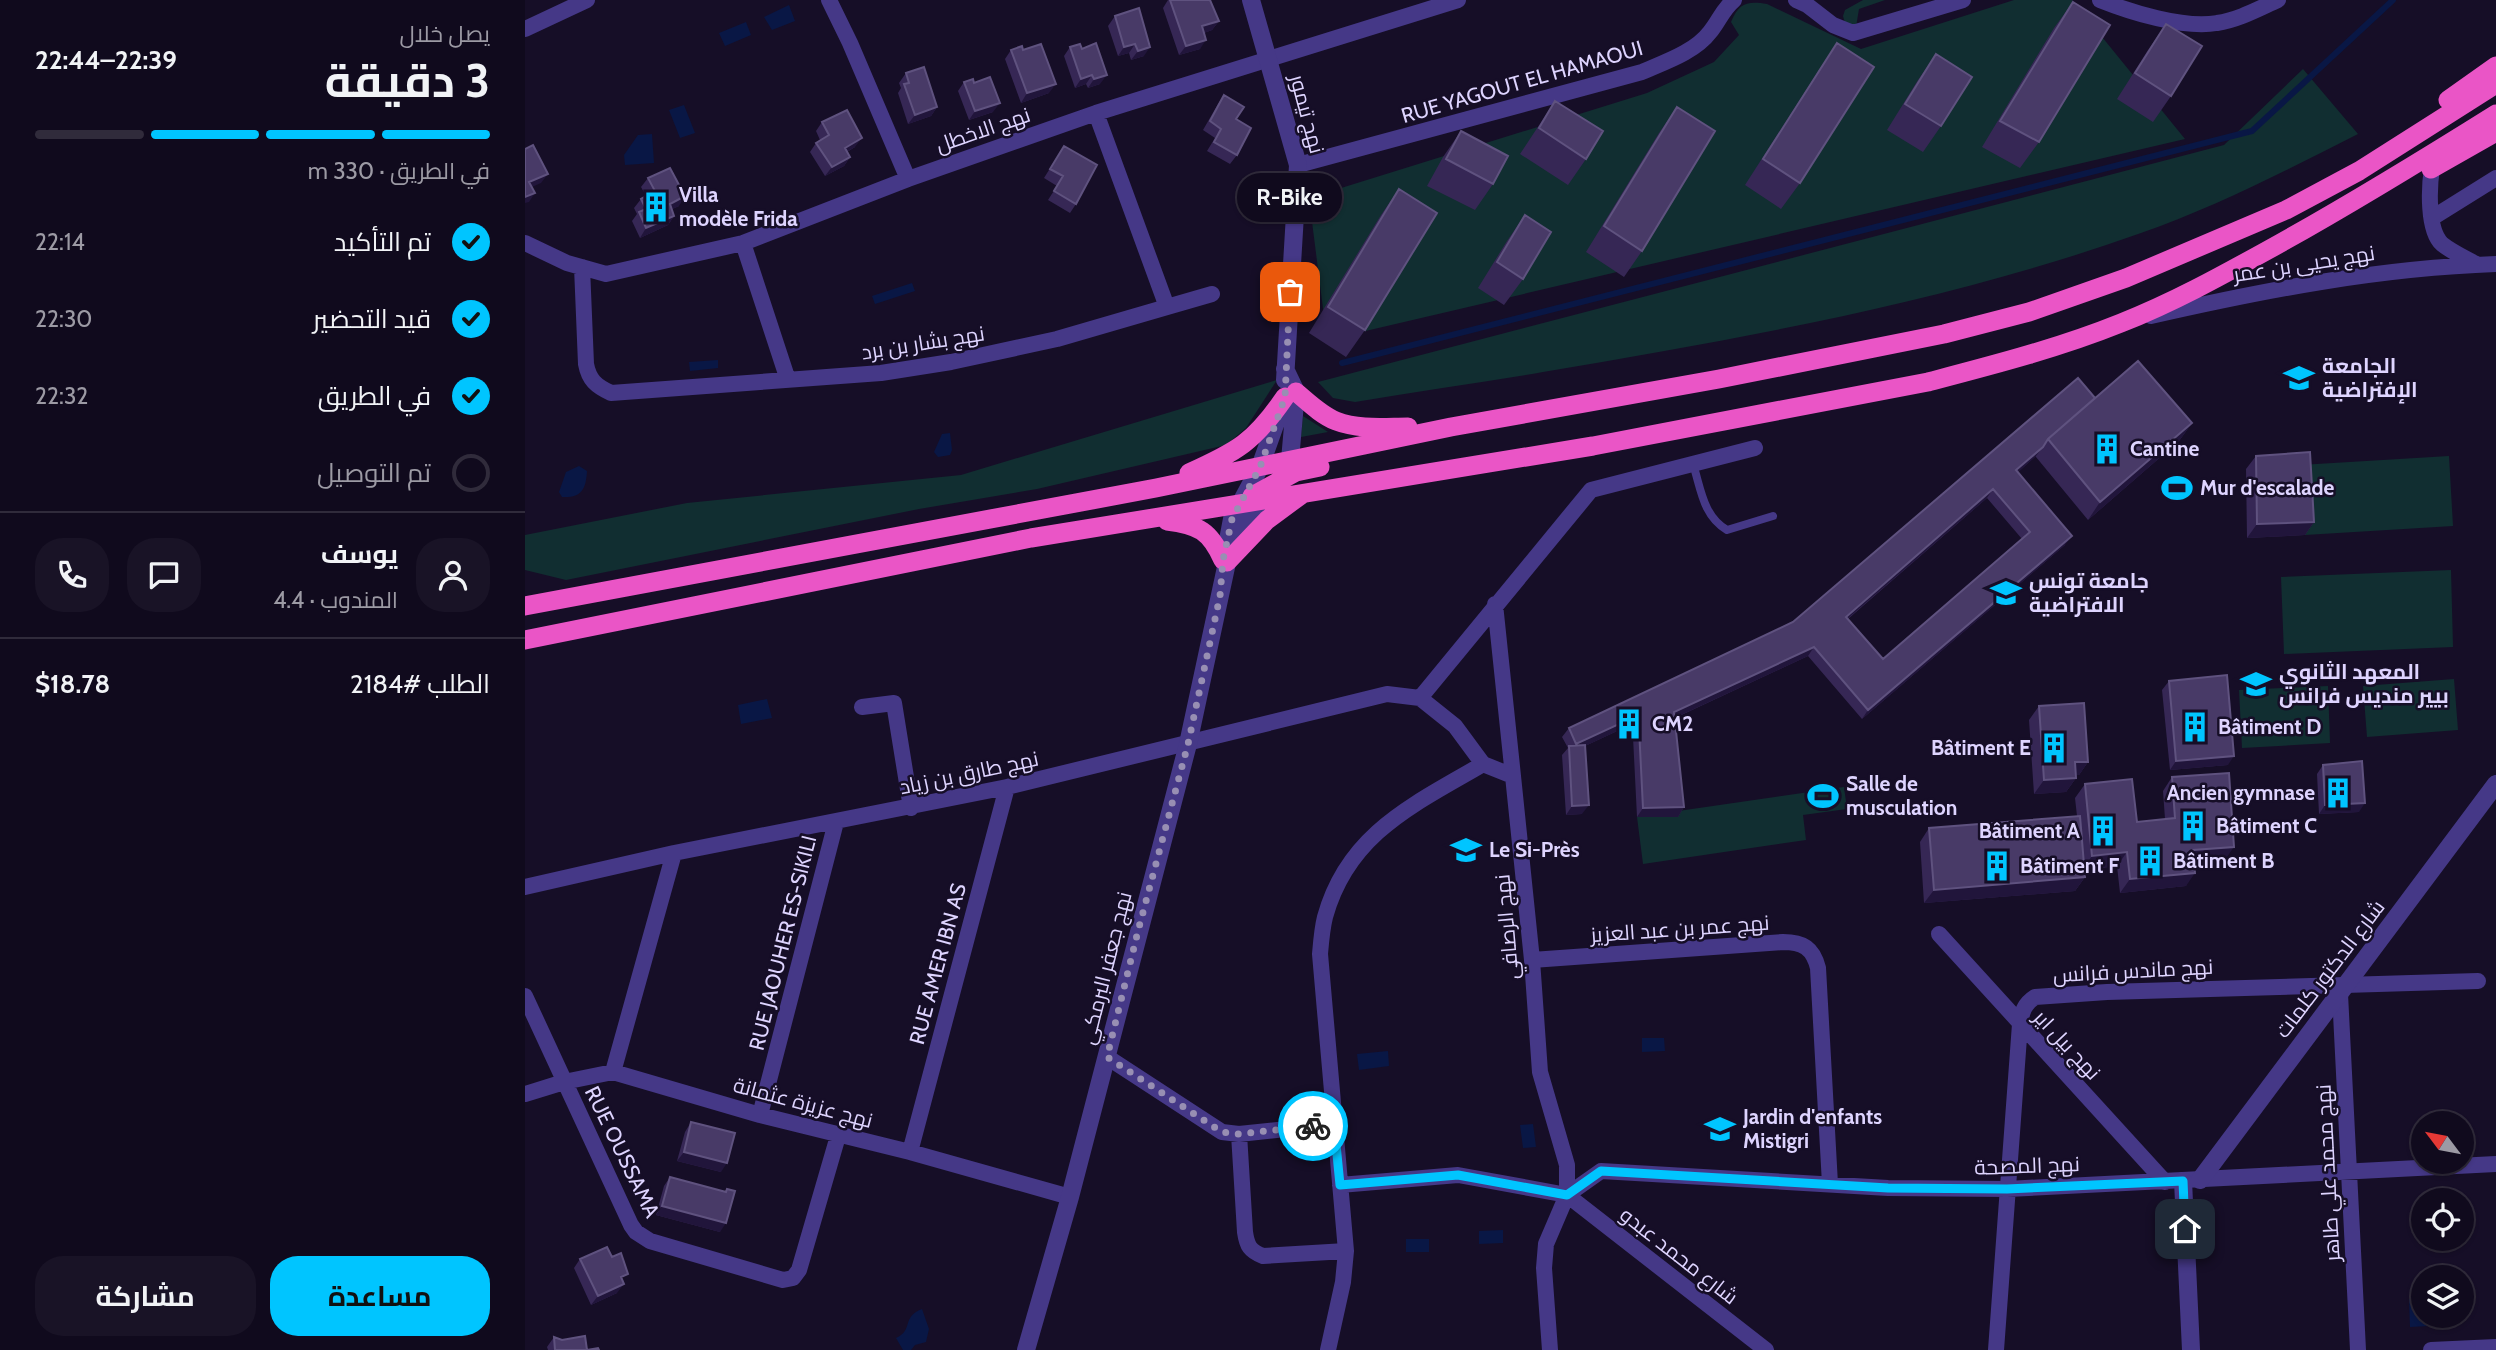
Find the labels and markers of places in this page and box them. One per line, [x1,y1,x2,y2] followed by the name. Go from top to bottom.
[1237,173,1343,222] callout: R-Bike
[679,182,798,231] place label: Villa modèle Frida
[639,190,673,224] building icon: Villa modèle Frida
[1260,262,1320,322] pin
[2322,353,2418,404] place label: الجامعة الإفتراضية
[2282,361,2316,395] school or university icon: الجامعة الإفتراضية
[2090,432,2124,466] building icon: Cantine
[2130,436,2200,461] place label: Cantine
[2160,471,2194,505] sports icon: Mur d'escalade
[2200,475,2335,500] place label: Mur d'escalade
[2029,568,2149,617] place label: جامعة تونس الافتراضية
[1989,576,2023,610] school or university icon: جامعة تونس الافتراضية
[2279,659,2449,708] place label: المعهد الثانوي بيير منديس فرانس
[2239,667,2273,701] school or university icon: المعهد الثانوي بيير منديس فرانس
[1612,707,1646,741] building icon: CM2
[2178,710,2212,744] building icon: Bâtiment D
[1652,711,1693,736] place label: CM2
[2218,714,2321,739] place label: Bâtiment D
[2037,731,2071,765] building icon: Bâtiment E
[1931,735,2031,760] place label: Bâtiment E
[1846,771,1957,820] place label: Salle de musculation
[2321,776,2355,810] building icon: Ancien gymnase
[1806,779,1840,813] sports icon: Salle de musculation
[2167,780,2315,805] place label: Ancien gymnase
[2176,809,2210,843] building icon: Bâtiment C
[2216,813,2317,838] place label: Bâtiment C
[2086,814,2120,848] building icon: Bâtiment A
[1979,818,2081,843] place label: Bâtiment A
[1449,833,1483,867] school or university icon: Le Si-Près
[1489,837,1580,862] place label: Le Si-Près
[2133,844,2167,878] building icon: Bâtiment B
[2173,848,2274,873] place label: Bâtiment B
[1980,849,2014,883] building icon: Bâtiment F
[2020,853,2119,878] place label: Bâtiment F
[1742,1104,1882,1153] place label: Jardin d'enfants Mistigri
[1703,1112,1737,1146] school or university icon: Jardin d'enfants Mistigri
[2155,1199,2215,1259] pin

